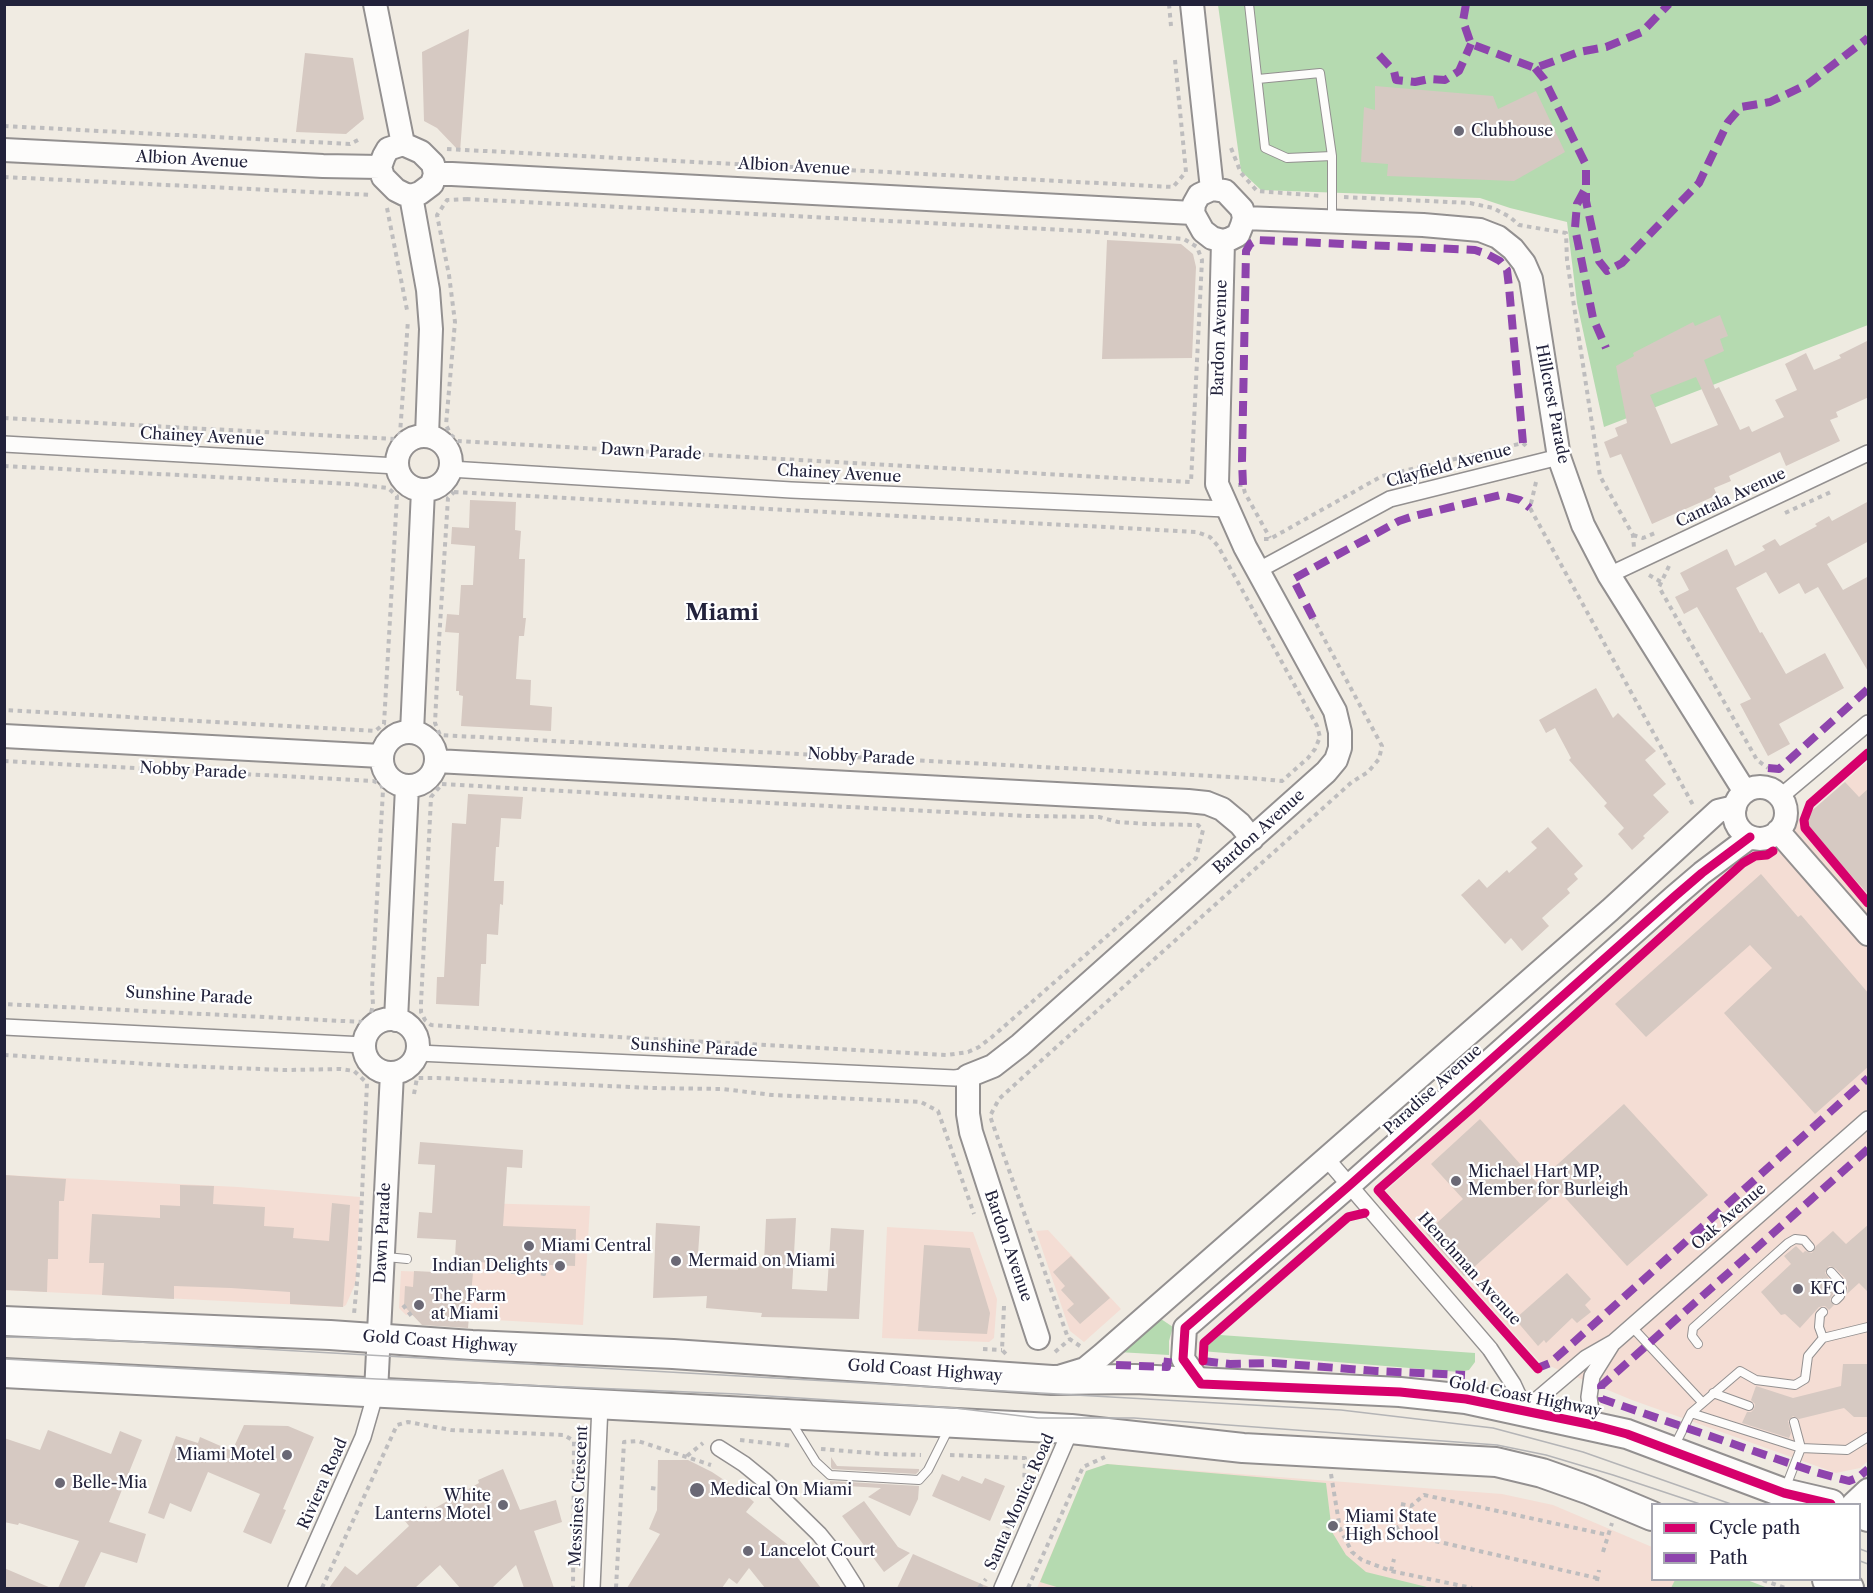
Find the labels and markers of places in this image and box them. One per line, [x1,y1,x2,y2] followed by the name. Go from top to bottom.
[1471,121,1553,141] place label: Clubhouse
[1452,124,1466,138] marker: Clubhouse
[1468,1162,1628,1200] place label: Michael Hart MP, Member for Burleigh
[1449,1174,1463,1188] marker: Michael Hart MP, Member for Burleigh
[541,1236,651,1256] place label: Miami Central
[522,1239,536,1253] marker: Miami Central
[688,1251,835,1271] place label: Mermaid on Miami
[669,1254,683,1268] marker: Mermaid on Miami
[432,1256,548,1276] place label: Indian Delights
[553,1259,567,1273] marker: Indian Delights
[1810,1279,1845,1299] place label: KFC
[1791,1282,1805,1296] marker: KFC
[431,1286,506,1324] place label: The Farm at Miami
[412,1298,426,1312] marker: The Farm at Miami
[177,1445,275,1465] place label: Miami Motel
[280,1448,294,1462] marker: Miami Motel
[72,1473,147,1493] place label: Belle-Mia
[53,1476,67,1490] marker: Belle-Mia
[710,1480,852,1500] place label: Medical On Miami
[688,1481,706,1499] marker: Medical On Miami
[375,1486,491,1524] place label: White Lanterns Motel
[496,1498,510,1512] marker: White Lanterns Motel
[1345,1507,1439,1545] place label: Miami State High School
[1326,1519,1340,1533] marker: Miami State High School
[760,1541,875,1561] place label: Lancelot Court
[741,1544,755,1558] marker: Lancelot Court

